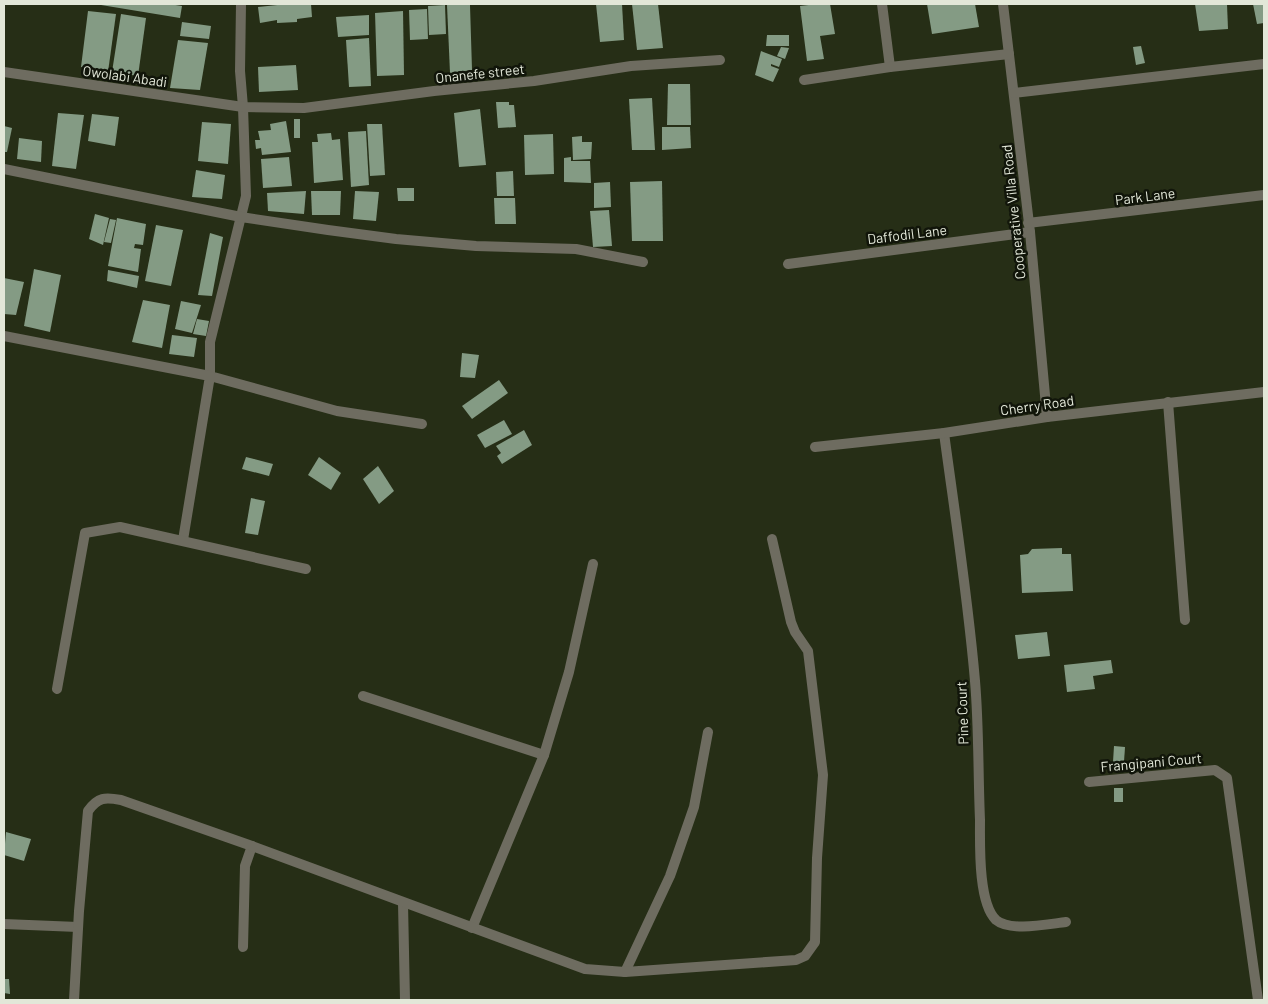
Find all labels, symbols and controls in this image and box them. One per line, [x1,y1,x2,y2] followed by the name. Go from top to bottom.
[435,60,525,86] street label: Onanefe street
[82,62,168,90] street label: Owolabi Abadi
[997,144,1029,280] street label: Cooperative Villa Road
[1114,184,1176,208] street label: Park Lane
[866,221,948,247] street label: Daffodil Lane
[999,391,1075,419] street label: Cherry Road
[952,681,972,745] street label: Pine Court
[1100,749,1202,775] street label: Frangipani Court

